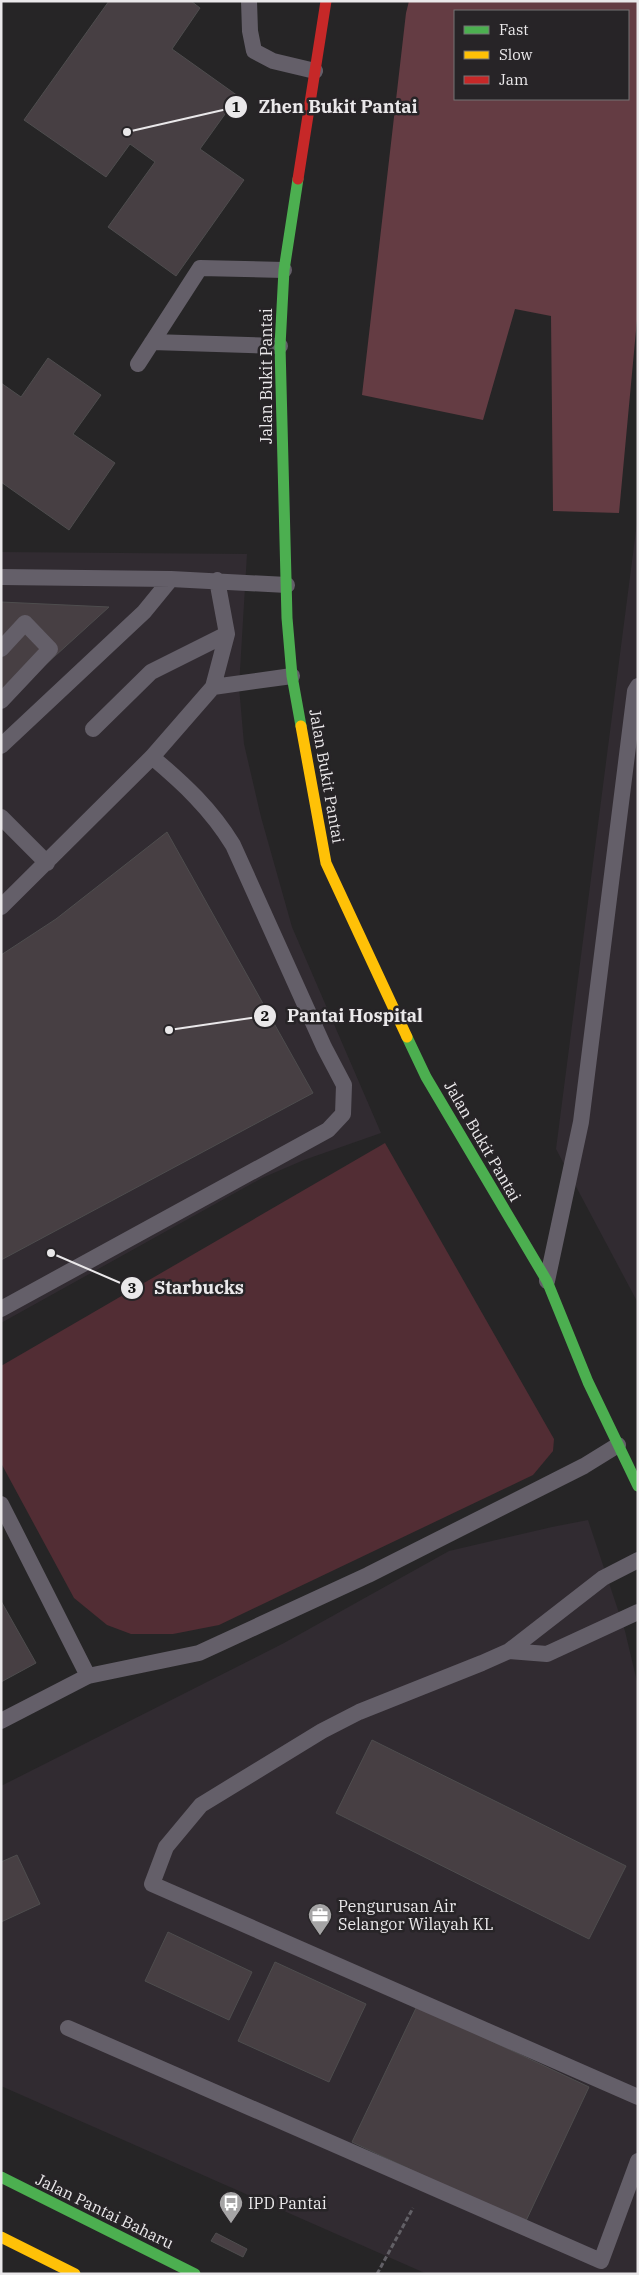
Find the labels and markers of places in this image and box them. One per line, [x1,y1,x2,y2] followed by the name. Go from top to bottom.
[223,90,427,123] callout: Zhen Bukit Pantai
[252,1000,433,1033] callout: Pantai Hospital
[119,1271,254,1304] callout: Starbucks
[338,1896,493,1934] place label: Pengurusan Air Selangor Wilayah KL
[307,1902,333,1936] office icon: Pengurusan Air Selangor Wilayah KL
[218,2190,244,2224] bus stop icon: IPD Pantai
[248,2193,327,2213] place label: IPD Pantai

